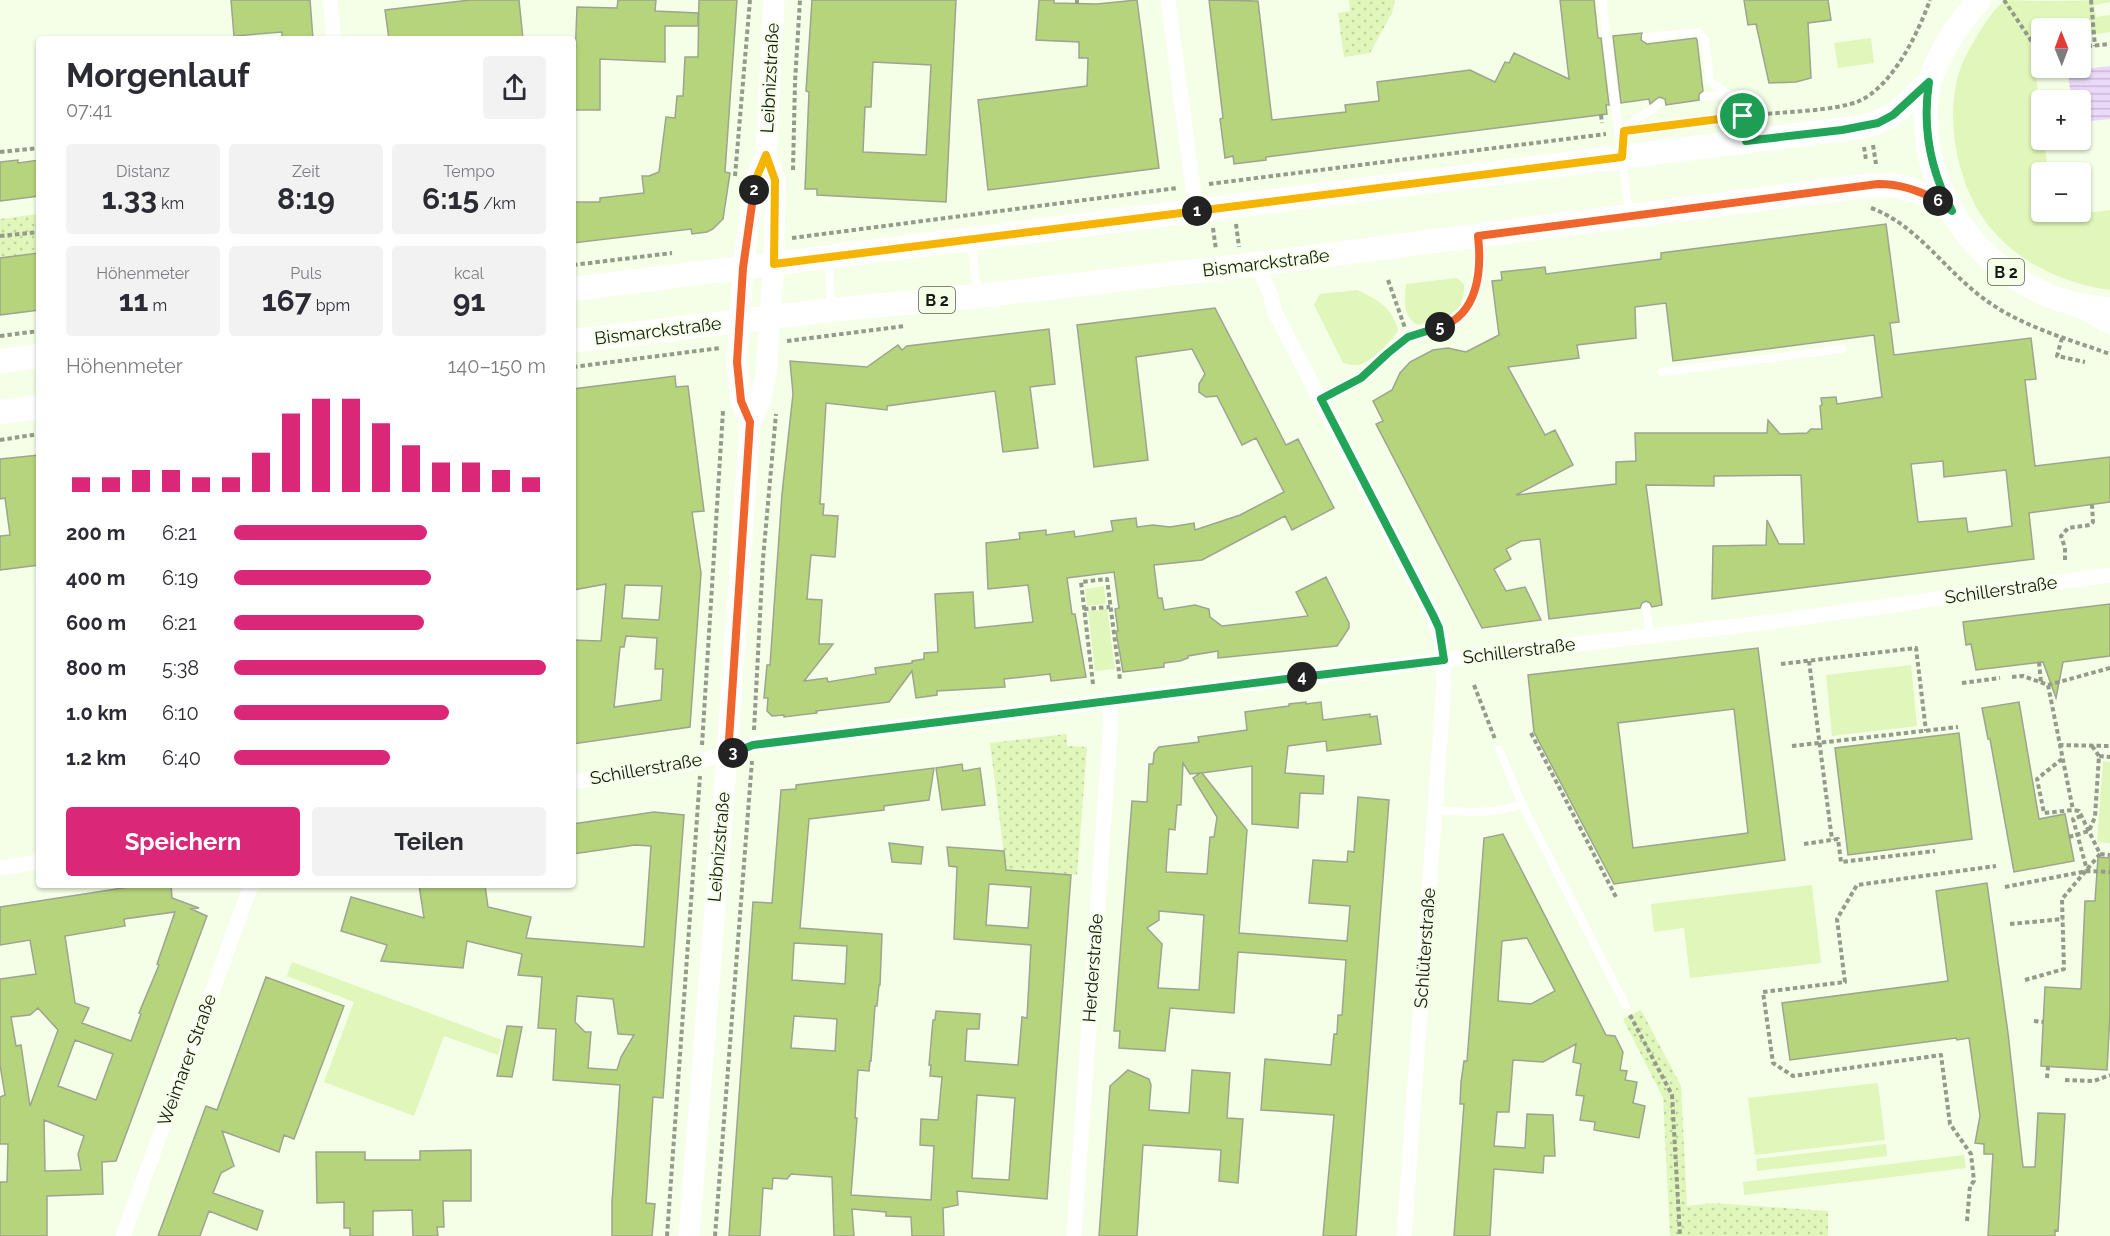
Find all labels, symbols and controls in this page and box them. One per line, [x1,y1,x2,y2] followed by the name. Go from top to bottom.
[2031,18,2091,78] north arrow
[2031,18,2091,222] map controls
[756,22,783,134] street label: Leibnizstraße
[66,56,249,95] text: Morgenlauf
[483,56,546,119] button: share
[1717,90,1768,141] pin
[2031,90,2091,150] button: +
[66,98,112,122] text: 07:41
[1726,99,1759,132] icon: arrive
[116,162,170,181] text: Distanz
[292,162,320,181] text: Zeit
[443,162,495,181] text: Tempo
[2031,162,2091,222] button: −
[739,175,769,205] pin: 2
[749,180,759,199] text: 2
[102,181,157,216] text: 1.33
[277,181,335,216] text: 8:19
[422,181,479,216] text: 6:15
[1923,186,1953,216] pin: 6
[1933,191,1943,210] text: 6
[157,194,184,213] text: km
[479,194,516,213] text: /km
[1182,196,1212,226] pin: 1
[1193,201,1201,220] text: 1
[1201,244,1331,281] street label: Bismarckstraße
[1988,259,2024,285] road number: B 2
[96,264,190,283] text: Höhenmeter
[290,264,322,283] text: Puls
[454,264,484,283] text: kcal
[119,283,148,318] text: 11
[262,283,312,318] text: 167
[453,283,485,318] text: 91
[919,287,955,313] road number: B 2
[148,296,167,315] text: m
[312,296,350,315] text: bpm
[593,312,723,349] street label: Bismarckstraße
[1425,312,1455,342] pin: 5
[1436,317,1444,336] text: 5
[66,354,183,378] text: Höhenmeter
[448,354,546,378] text: 140–150 m
[66,521,125,545] text: 200 m
[162,521,197,545] text: 6:21
[66,566,125,590] text: 400 m
[162,566,198,590] text: 6:19
[1943,571,2059,608] street label: Schillerstraße
[66,611,126,635] text: 600 m
[162,611,197,635] text: 6:21
[1461,633,1577,668] street label: Schillerstraße
[66,656,126,680] text: 800 m
[162,656,199,680] text: 5:38
[1287,662,1317,692] pin: 4
[1297,667,1307,686] text: 4
[66,701,127,725] text: 1.0 km
[162,701,199,725] text: 6:10
[718,738,748,768] pin: 3
[729,743,737,762] text: 3
[66,746,126,770] text: 1.2 km
[162,746,201,770] text: 6:40
[588,748,704,789] street label: Schillerstraße
[703,791,734,903] street label: Leibnizstraße
[66,807,300,876] button: Speichern
[312,807,546,876] button: Teilen
[1410,886,1439,1009] street label: Schlüterstraße
[1078,912,1107,1023] street label: Herderstraße
[153,991,220,1129] street label: Weimarer Straße

